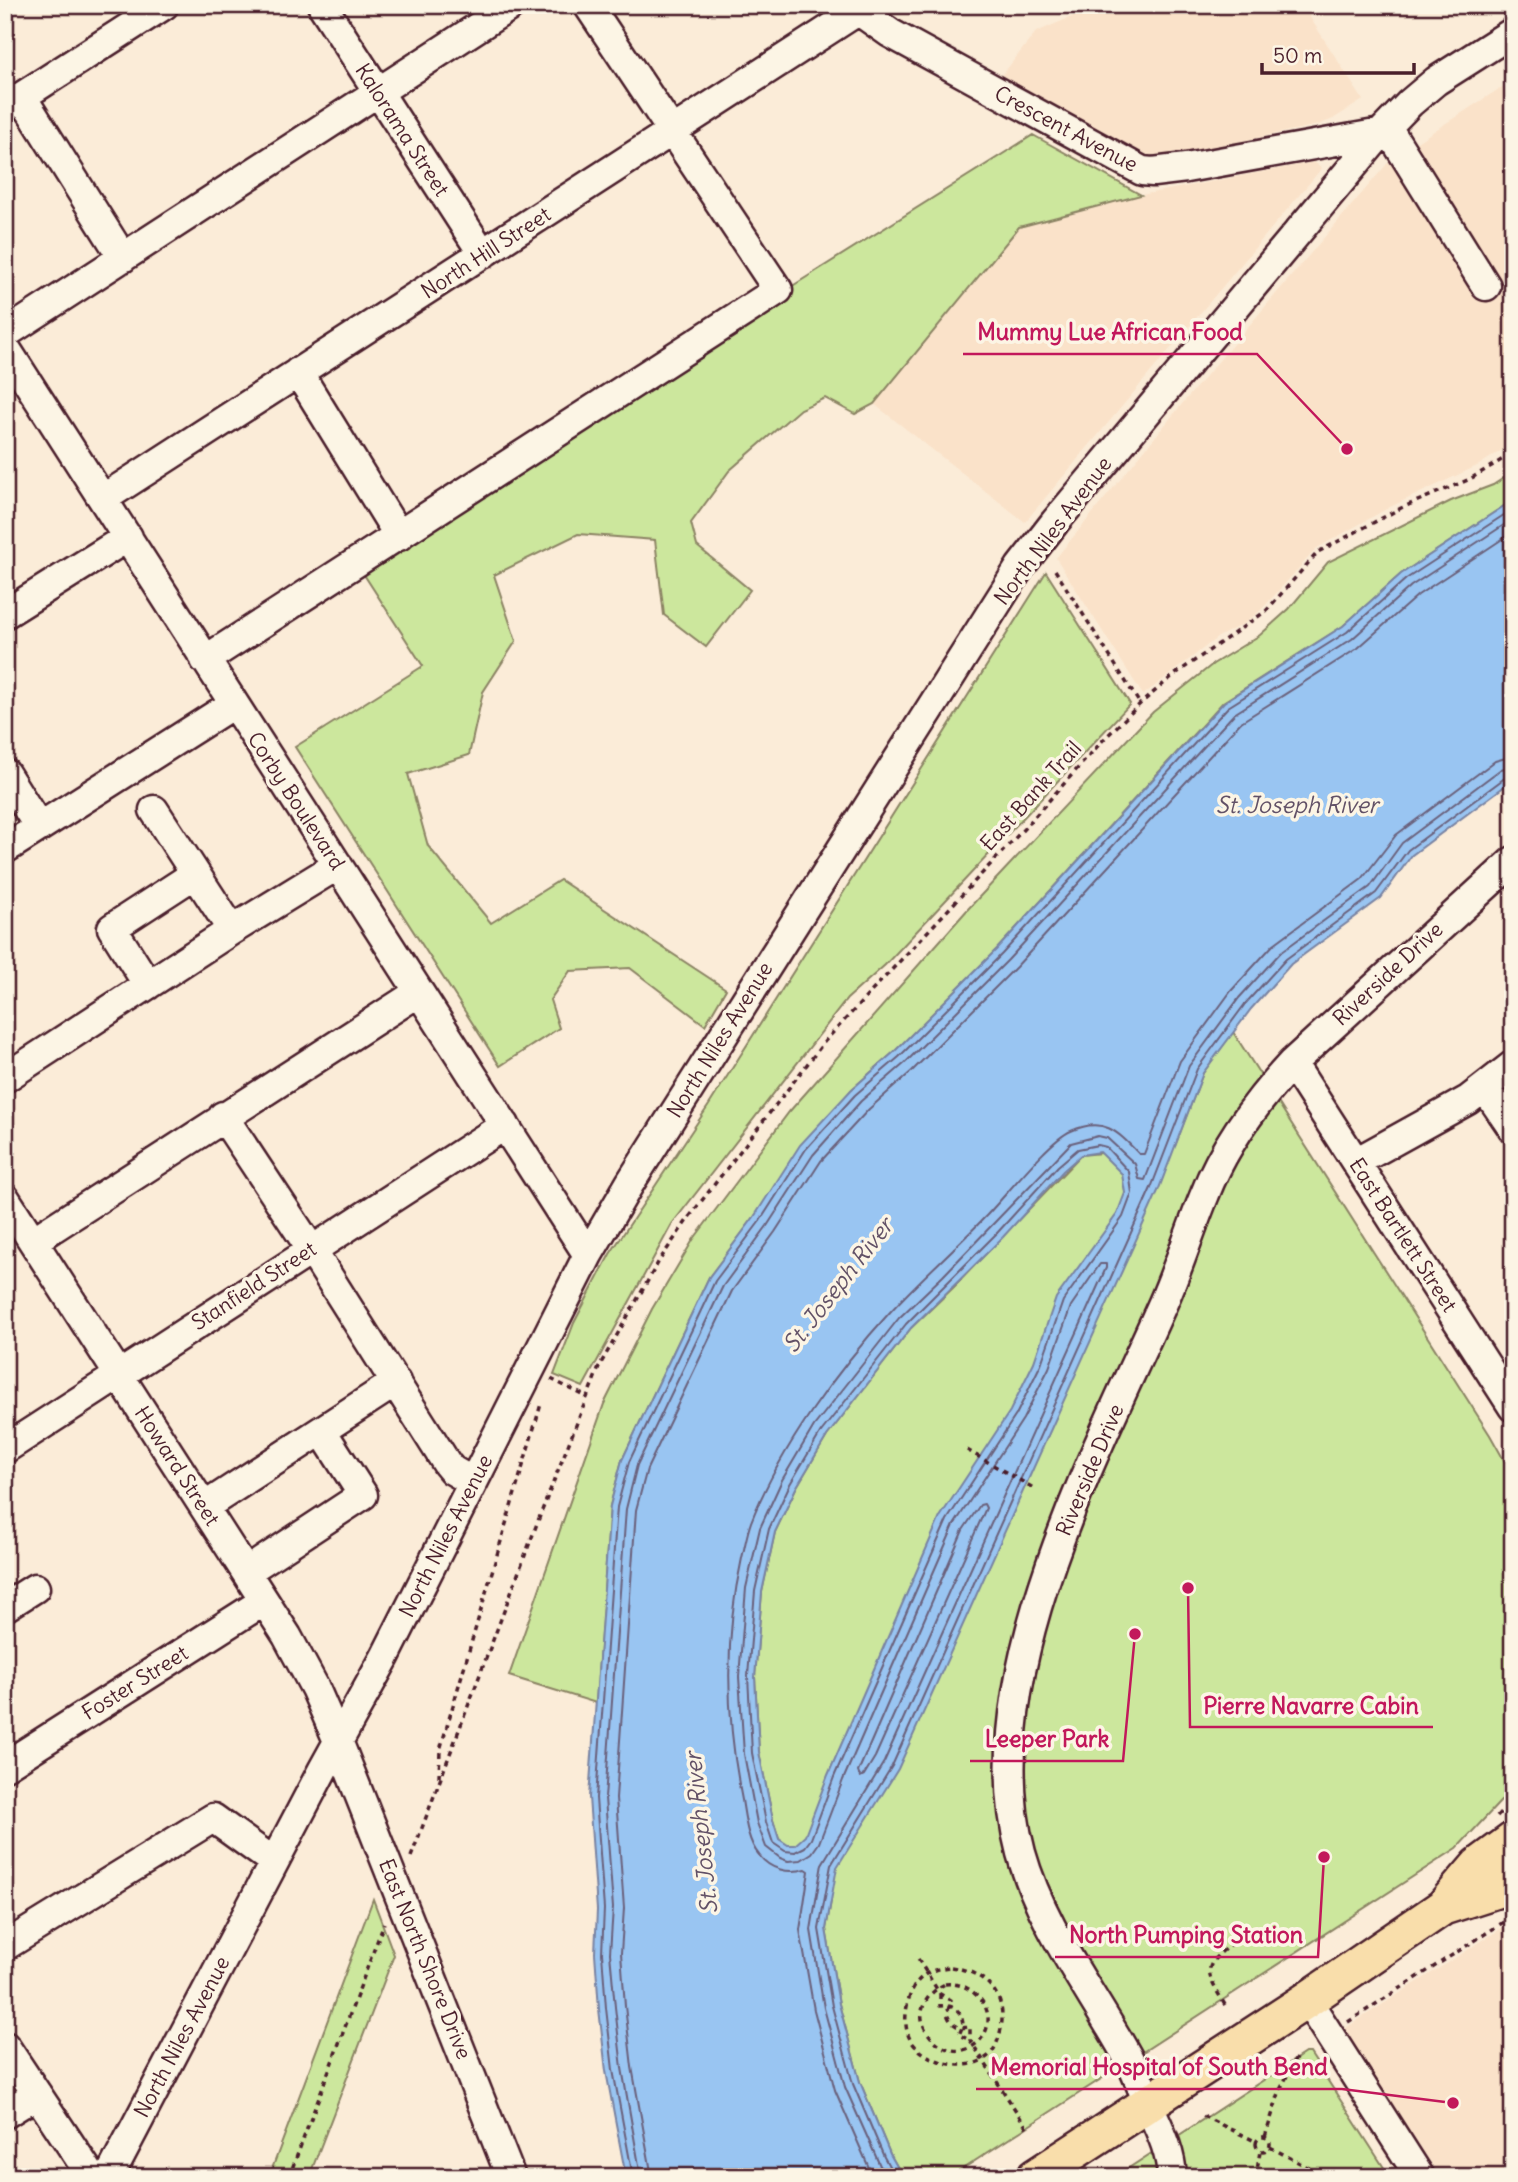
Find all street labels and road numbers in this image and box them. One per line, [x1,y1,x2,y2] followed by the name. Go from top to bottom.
[349,58,455,201] street label: Kalorama Street
[990,79,1143,178] street label: Crescent Avenue
[416,201,556,305] street label: North Hill Street
[988,451,1117,610] street label: North Niles Avenue
[242,727,351,875] street label: Corby Boulevard
[974,735,1087,856] street label: East Bank Trail
[1327,916,1448,1031] street label: Riverside Drive
[661,957,778,1123] street label: North Niles Avenue
[1344,1153,1463,1317] street label: East Bartlett Street
[186,1235,321,1336] street label: Stanfield Street
[1050,1400,1129,1540] street label: Riverside Drive
[129,1401,226,1531] street label: Howard Street
[393,1450,498,1622] street label: North Niles Avenue
[77,1639,193,1726] street label: Foster Street
[373,1855,478,2063] street label: East North Shore Drive
[128,1951,235,2122] street label: North Niles Avenue

